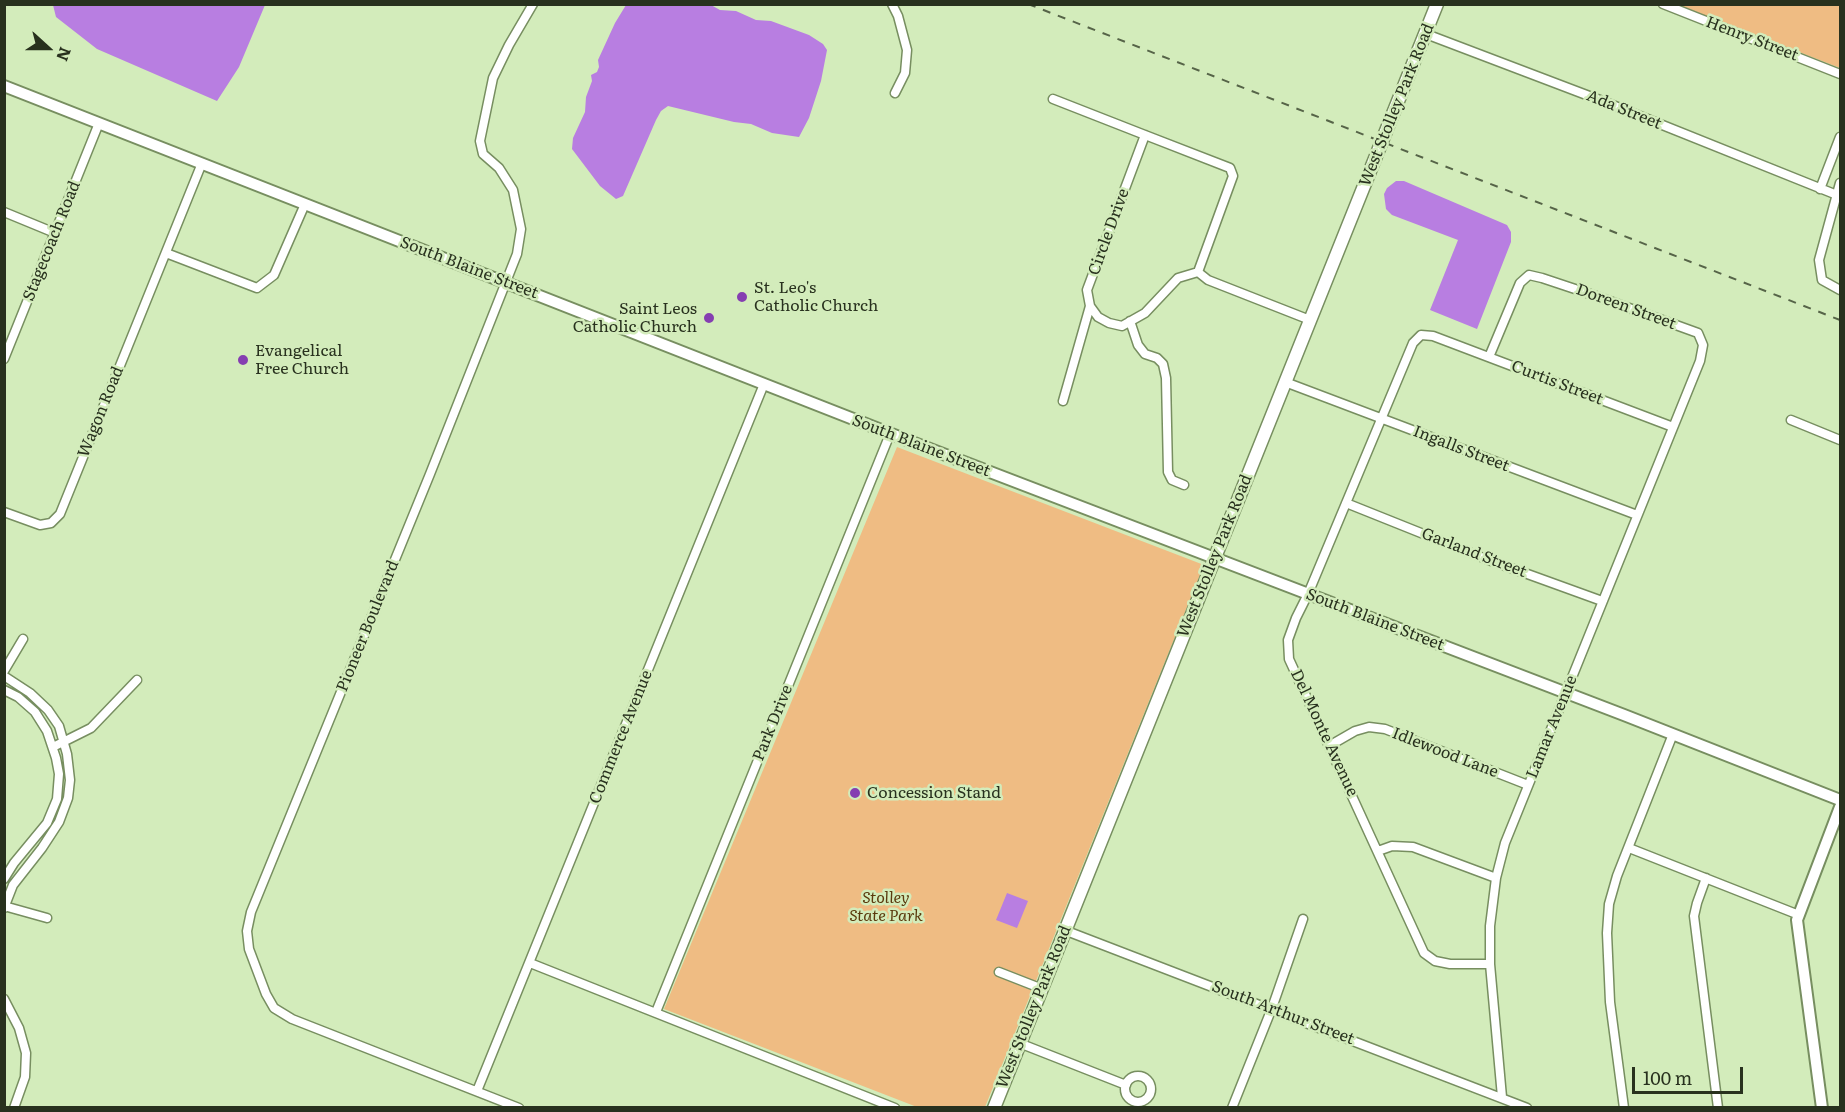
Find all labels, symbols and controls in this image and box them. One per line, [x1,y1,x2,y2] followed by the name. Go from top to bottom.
[1703,13,1801,65] street label: Henry Street
[18,18,78,78] north arrow
[1356,21,1438,189] street label: West Stolley Park Road
[51,44,78,65] text: N
[1584,86,1664,134] street label: Ada Street
[19,178,85,304] street label: Stagecoach Road
[1084,186,1134,278] street label: Circle Drive
[397,233,541,303] street label: South Blaine Street
[754,278,878,316] place label: St. Leo's Catholic Church
[1573,280,1679,334] street label: Doreen Street
[735,290,749,304] marker: St. Leo's Catholic Church
[573,299,697,337] place label: Saint Leos Catholic Church
[702,311,716,325] marker: Saint Leos Catholic Church
[255,341,349,379] place label: Evangelical Free Church
[236,353,250,367] marker: Evangelical Free Church
[1508,357,1606,409] street label: Curtis Street
[74,364,128,460] street label: Wagon Road
[849,411,993,481] street label: South Blaine Street
[1410,422,1512,476] street label: Ingalls Street
[1174,472,1256,640] street label: West Stolley Park Road
[1419,524,1529,582] street label: Garland Street
[333,557,403,695] street label: Pioneer Boulevard
[1303,585,1447,655] street label: South Blaine Street
[1286,666,1362,800] street label: Del Monte Avenue
[585,667,657,807] street label: Commerce Avenue
[1523,673,1581,781] street label: Lamar Avenue
[749,682,797,764] street label: Park Drive
[1389,724,1501,782] street label: Idlewood Lane
[867,783,1001,803] place label: Concession Stand
[848,786,862,800] marker: Concession Stand
[849,888,923,926] park label: Stolley State Park
[993,923,1075,1091] street label: West Stolley Park Road
[1209,977,1357,1049] street label: South Arthur Street
[1635,1055,1746,1093] scale bar
[1643,1064,1692,1091] text: 100 m

